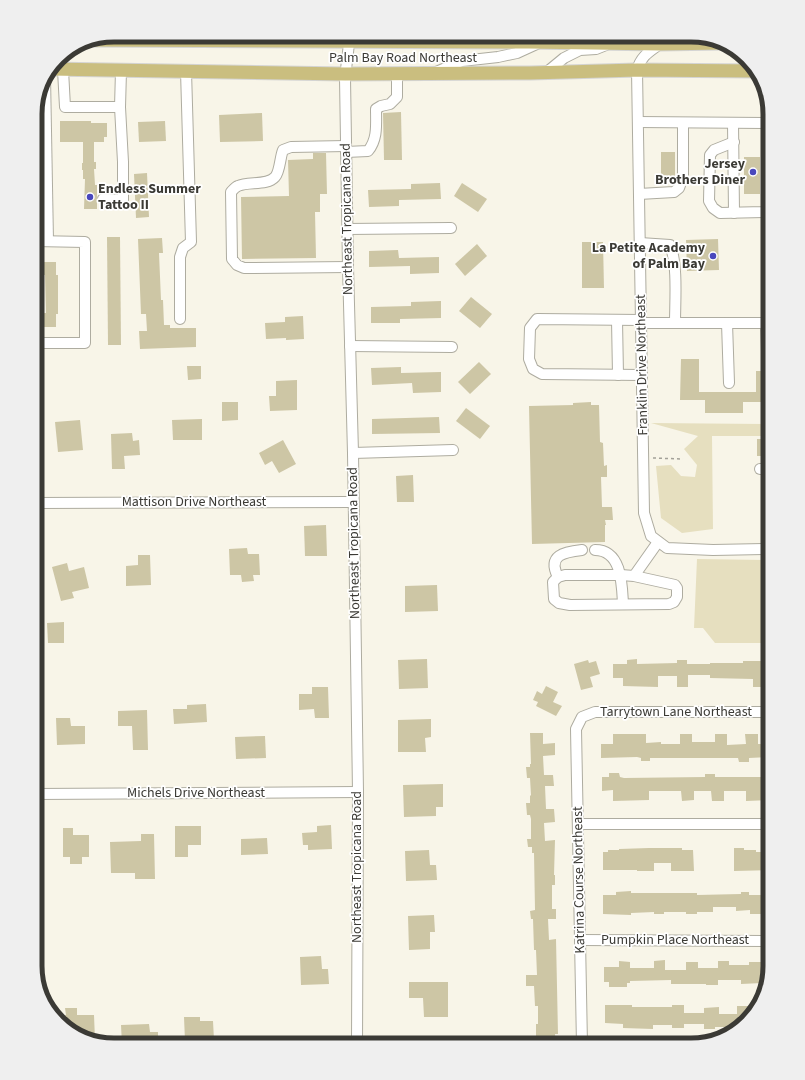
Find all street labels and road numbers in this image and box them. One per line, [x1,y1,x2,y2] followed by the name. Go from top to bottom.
[329,48,477,68] street label: Palm Bay Road Northeast
[336,143,358,295] street label: Northeast Tropicana Road
[631,294,653,436] street label: Franklin Drive Northeast
[343,467,365,619] street label: Northeast Tropicana Road
[122,492,267,512] street label: Mattison Drive Northeast
[600,702,752,722] street label: Tarrytown Lane Northeast
[127,783,265,803] street label: Michels Drive Northeast
[347,791,367,943] street label: Northeast Tropicana Road
[568,806,590,954] street label: Katrina Course Northeast
[601,930,749,950] street label: Pumpkin Place Northeast

